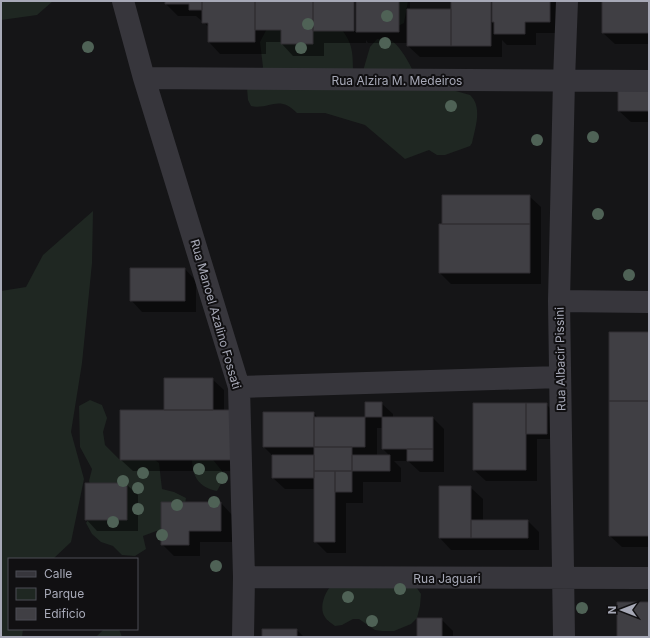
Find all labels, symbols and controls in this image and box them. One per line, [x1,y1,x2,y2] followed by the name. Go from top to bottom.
[332,73,462,88] street label: Rua Alzira M. Medeiros
[187,237,245,391] street label: Rua Manoel Azalino Fossati
[552,307,568,411] street label: Rua Albacir Pissini
[8,558,138,630] legend
[44,566,72,581] text: Calle
[413,571,481,586] street label: Rua Jaguari
[44,586,84,601] text: Parque
[602,590,642,630] north arrow
[44,606,86,621] text: Edificio
[605,606,619,614] text: N

